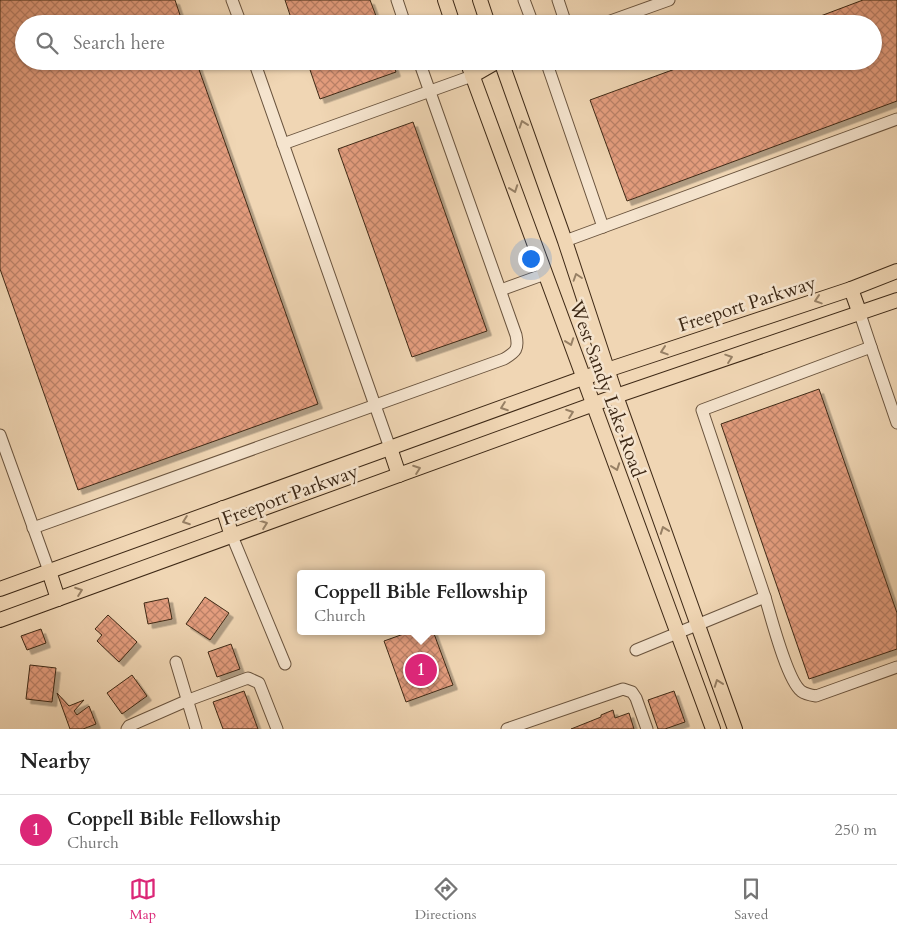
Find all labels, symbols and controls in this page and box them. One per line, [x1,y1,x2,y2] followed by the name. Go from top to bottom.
[15,15,882,70] search box
[33,29,61,57] icon: search
[73,30,165,56] text: Search here
[519,120,529,128] one-way arrow
[508,184,518,193] one-way arrow
[518,246,544,272] your location
[675,269,819,339] street label: Freeport Parkway
[572,273,582,282] one-way arrow
[815,294,823,304] one-way arrow
[563,296,651,481] street label: West Sandy Lake Road
[564,337,574,346] one-way arrow
[660,345,669,355] one-way arrow
[724,354,732,364] one-way arrow
[500,401,509,411] one-way arrow
[565,409,574,419] one-way arrow
[218,458,362,532] street label: Freeport Parkway
[610,462,620,471] one-way arrow
[412,465,421,475] one-way arrow
[183,515,191,525] one-way arrow
[260,520,268,530] one-way arrow
[660,526,670,535] one-way arrow
[297,570,545,635] popup
[314,579,528,605] text: Coppell Bible Fellowship
[74,587,82,597] one-way arrow
[314,605,366,627] text: Church
[405,651,437,689] pin: 1
[714,679,724,688] one-way arrow
[20,747,91,776] text: Nearby
[67,806,281,832] text: Coppell Bible Fellowship
[32,819,40,841] text: 1
[835,819,877,841] text: 250 m
[67,832,119,854] text: Church
[129,875,157,924] tab: Map
[415,875,476,924] tab: Directions
[734,875,768,924] tab: Saved

